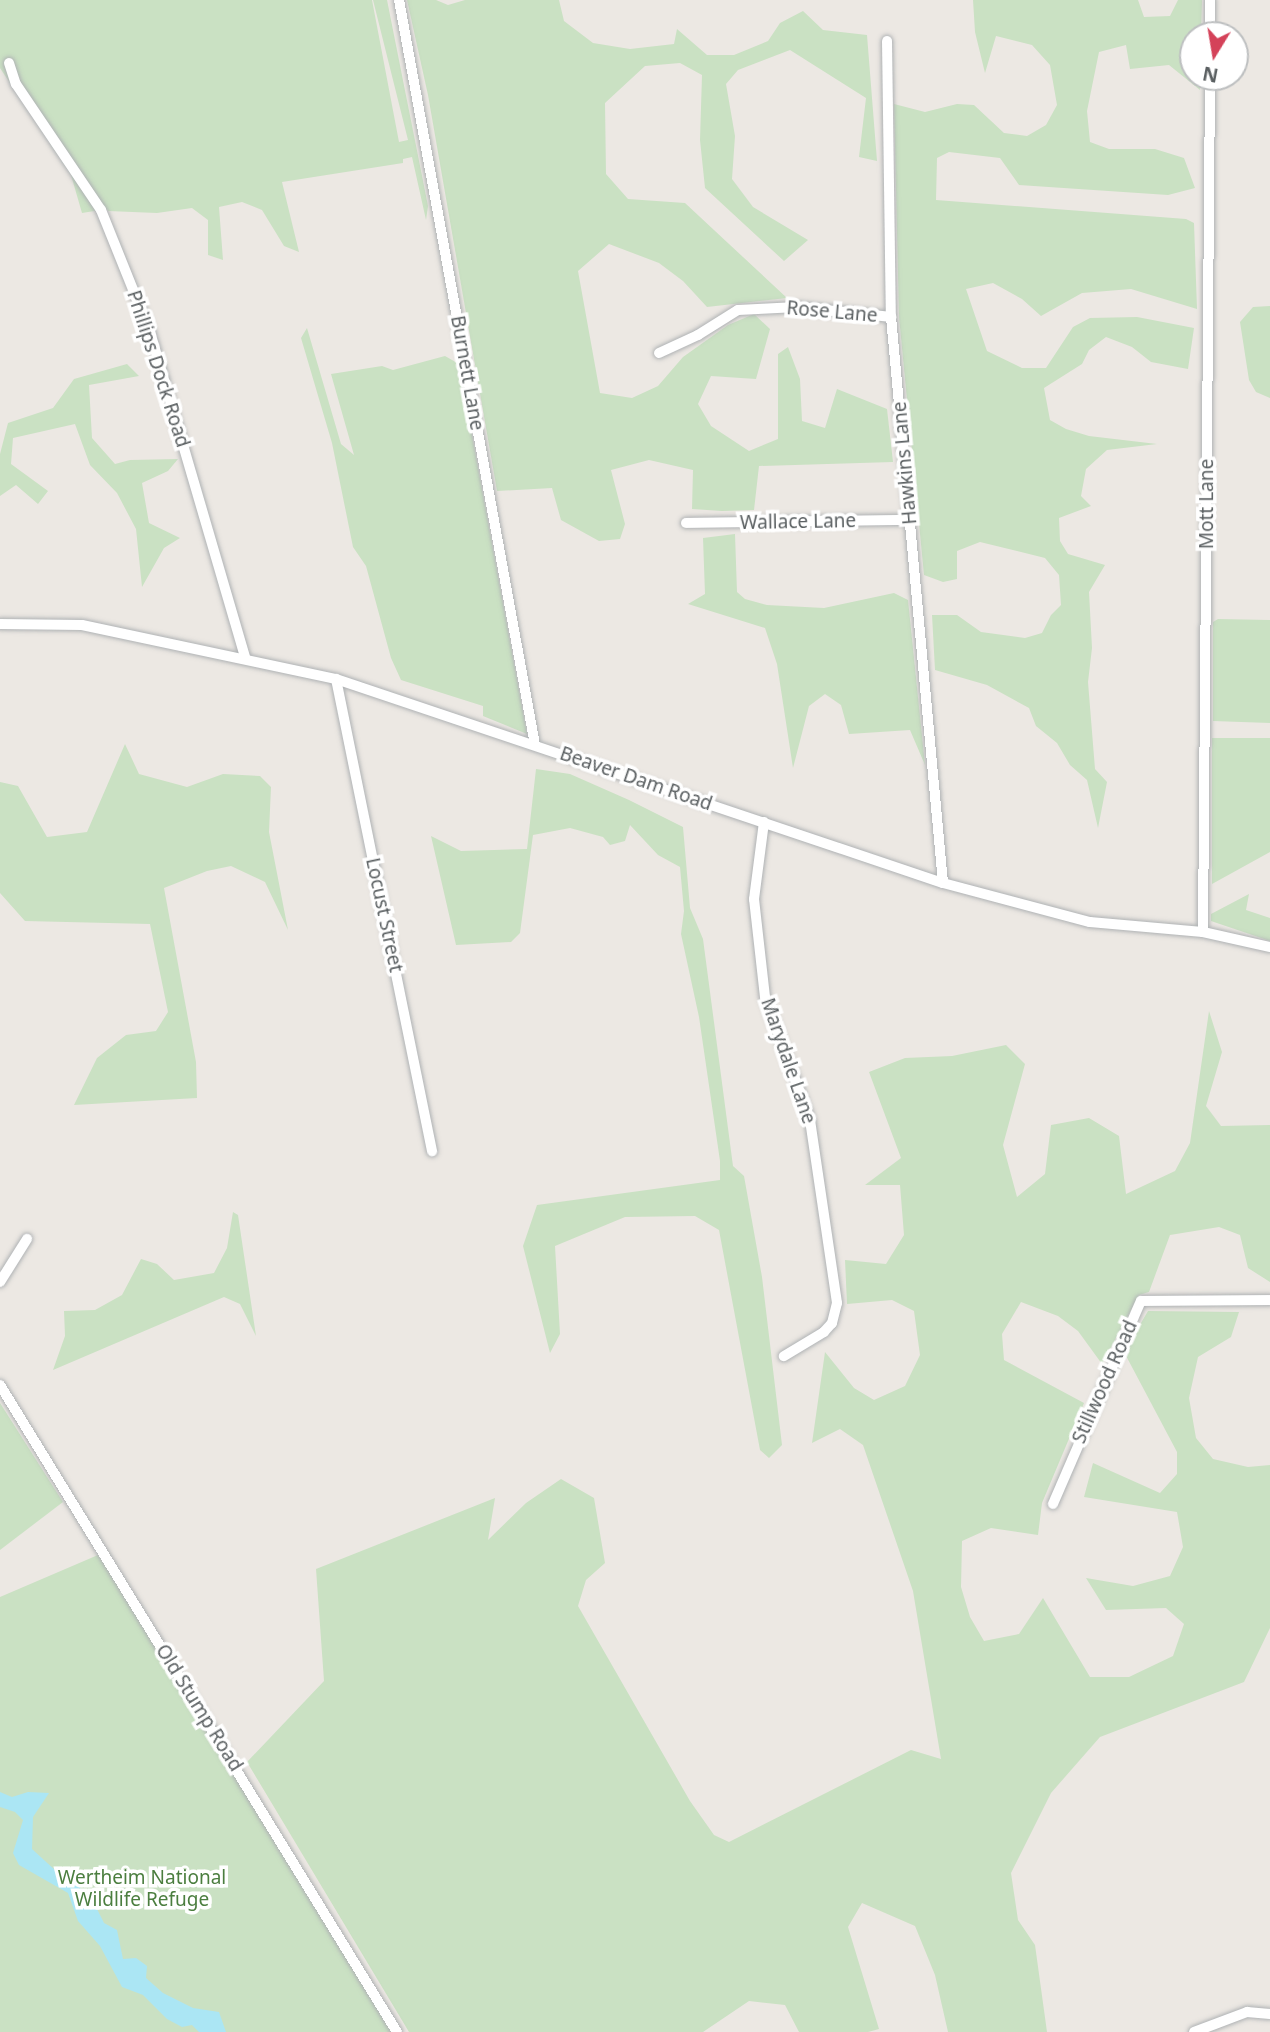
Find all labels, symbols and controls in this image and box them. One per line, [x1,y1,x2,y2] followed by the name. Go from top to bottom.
[1179,21,1249,91] north arrow
[1200,60,1220,89] text: N
[122,288,194,450] street label: Phillips Dock Road
[786,297,878,327] street label: Rose Lane
[446,314,488,432] street label: Burnett Lane
[888,400,922,526] street label: Hawkins Lane
[1196,459,1218,549] street label: Mott Lane
[740,510,856,534] street label: Wallace Lane
[557,742,715,816] street label: Beaver Dam Road
[361,856,407,974] street label: Locust Street
[756,995,820,1127] street label: Marydale Lane
[1068,1317,1142,1447] street label: Stillwood Road
[151,1640,247,1776] street label: Old Stump Road
[58,1867,226,1911] park label: Wertheim National Wildlife Refuge

